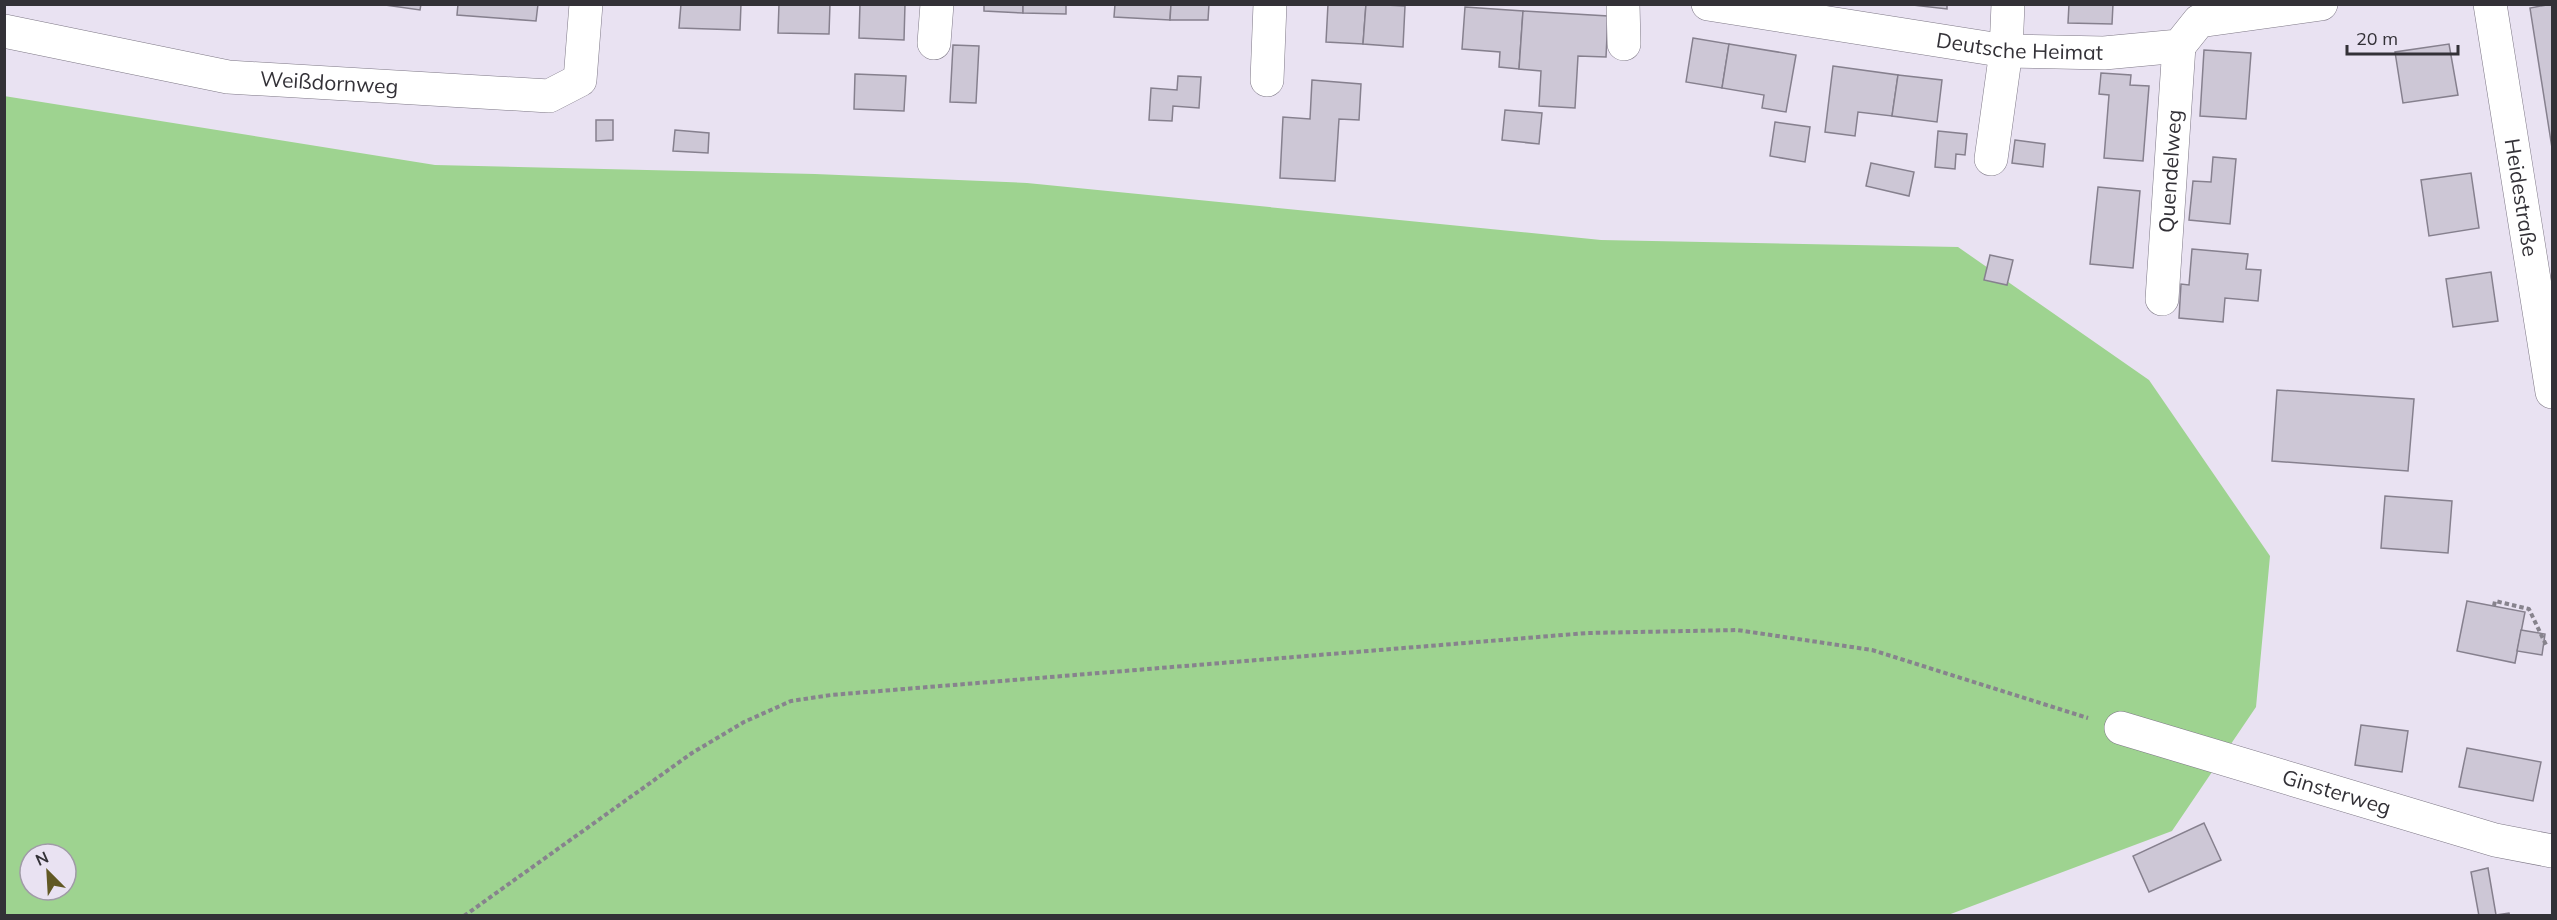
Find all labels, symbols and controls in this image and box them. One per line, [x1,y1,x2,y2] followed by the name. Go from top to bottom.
[2347,18,2458,56] scale bar
[1934,26,2103,65] street label: Deutsche Heimat
[2356,27,2398,50] text: 20 m
[259,65,399,99] street label: Weißdornweg
[2152,109,2187,234] street label: Quendelweg
[2500,137,2544,258] street label: Heidestraße
[2279,763,2394,820] street label: Ginsterweg
[18,842,78,902] north arrow
[32,847,51,870] text: N

